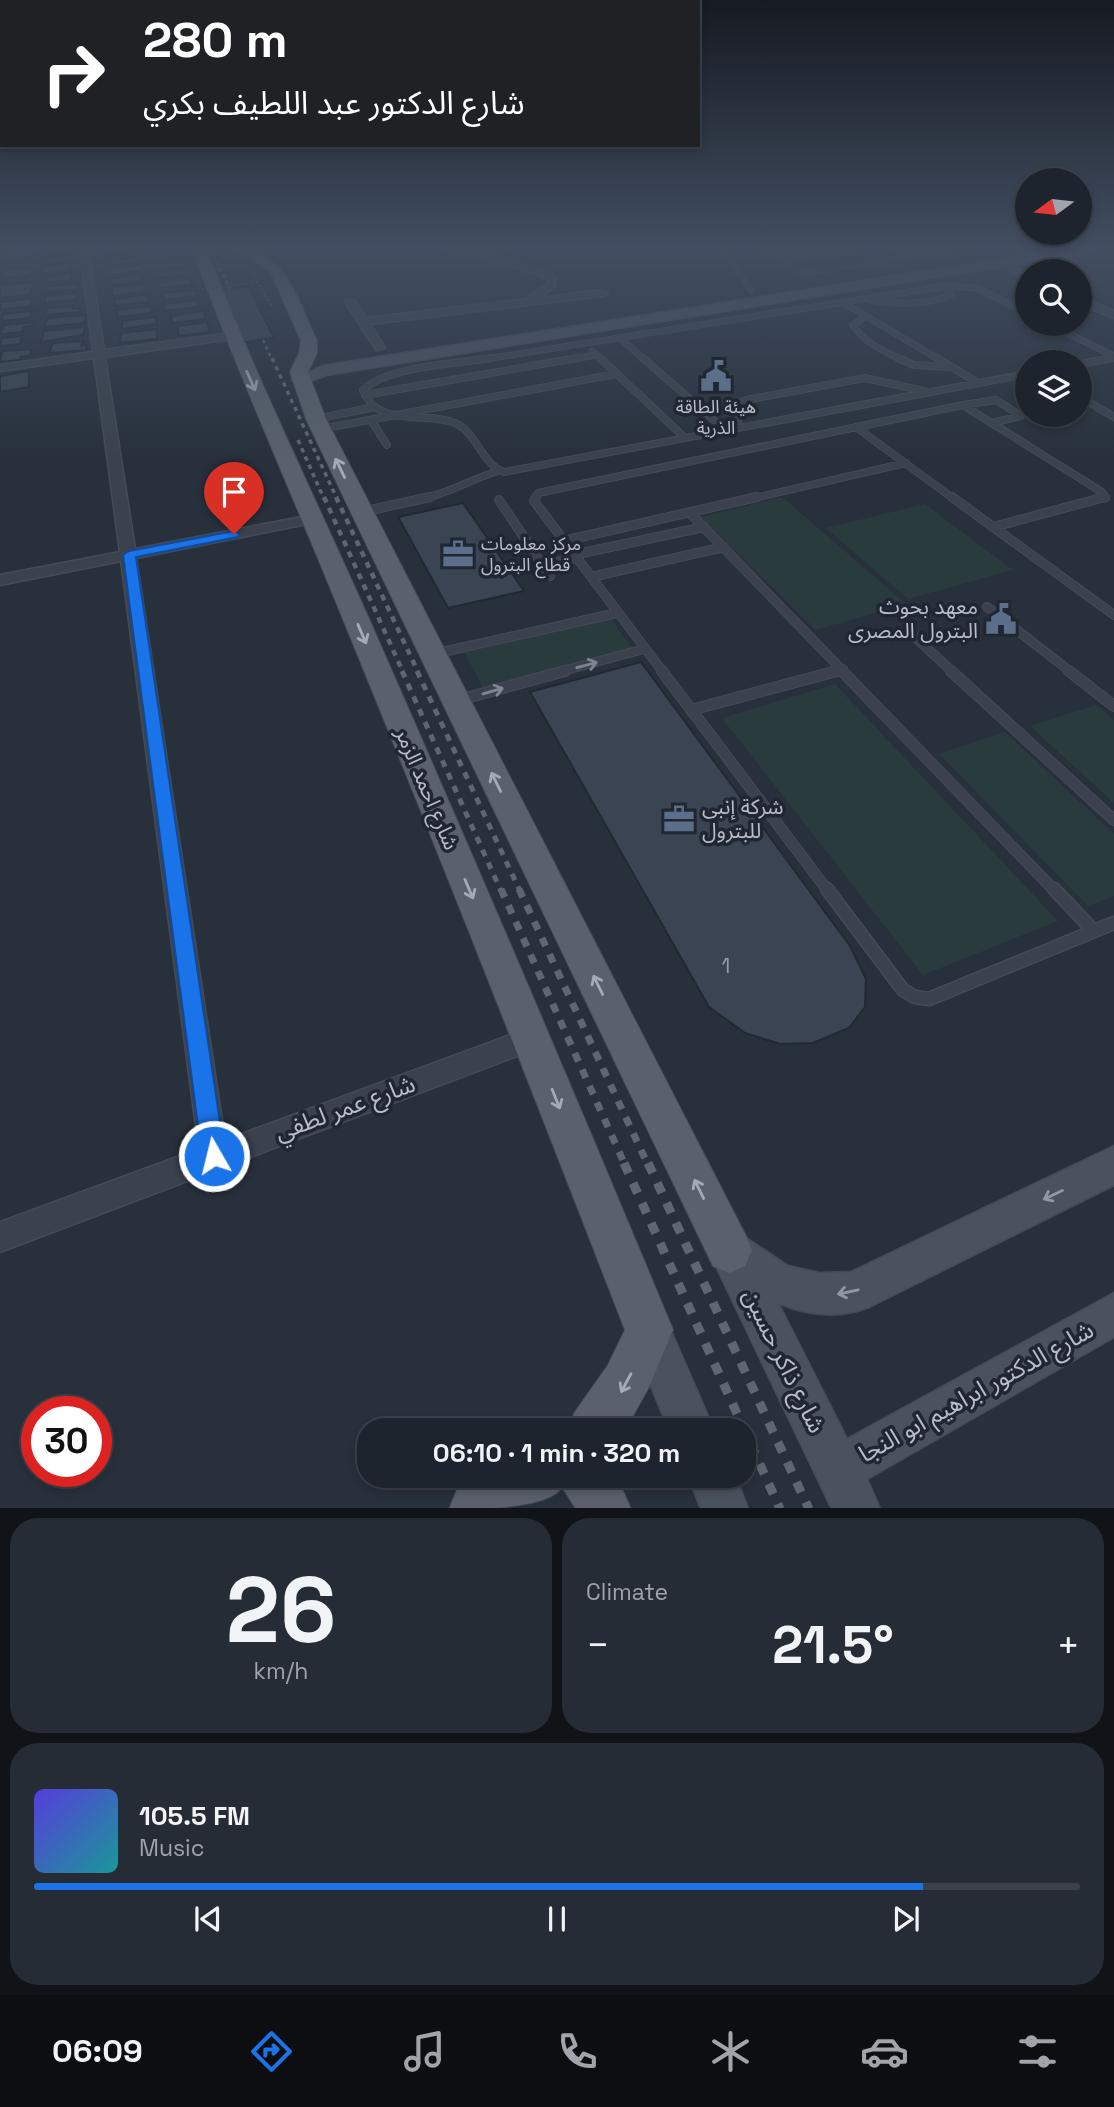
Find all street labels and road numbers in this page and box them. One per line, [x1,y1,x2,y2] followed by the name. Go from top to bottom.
[387,723,465,855] street label: شارع احمد الزمر
[270,1068,421,1151] street label: شارع عمر لطفي
[734,1284,833,1439] street label: شارع ذاكر حسين
[853,1314,1100,1471] street label: شارع الدكتور ابراهيم ابو النجا

